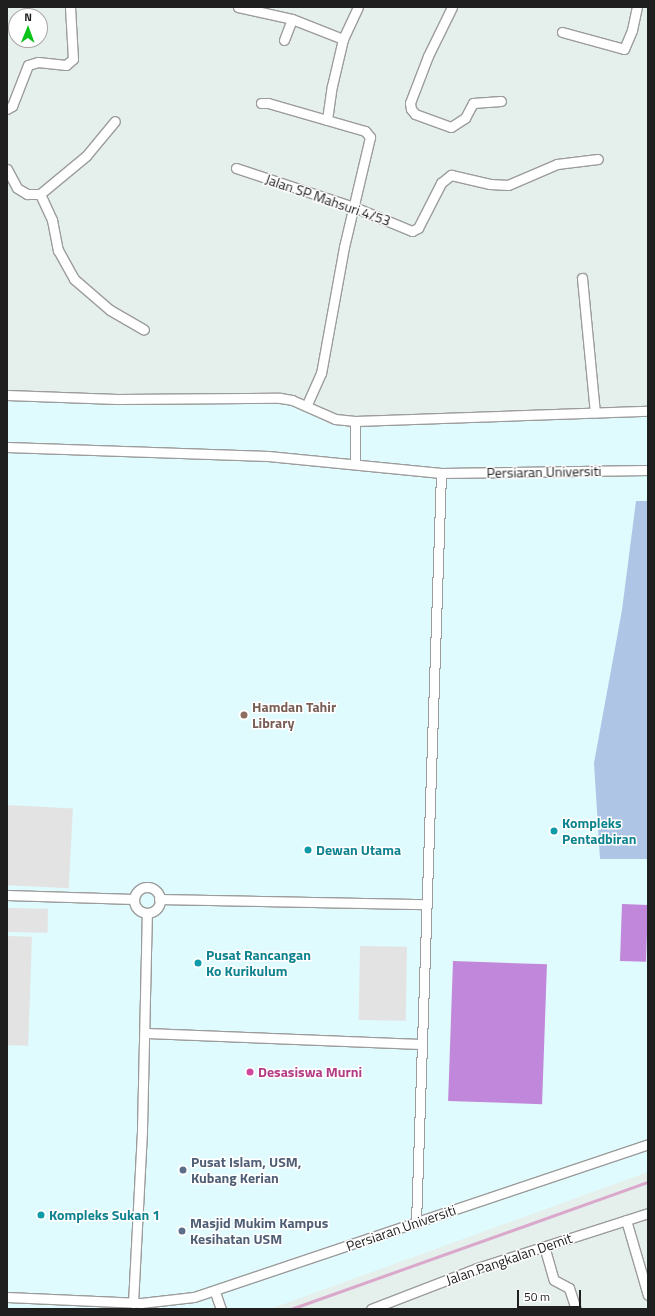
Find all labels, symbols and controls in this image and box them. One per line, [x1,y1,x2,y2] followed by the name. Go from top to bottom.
[8,8,48,48] north arrow
[24,9,32,25] text: N
[263,171,393,229] street label: Jalan SP Mahsuri 4/53
[486,463,602,481] street label: Persiaran Universiti
[252,699,336,732] place label: Hamdan Tahir Library
[239,710,249,720] marker: Hamdan Tahir Library
[562,815,636,848] place label: Kompleks Pentadbiran
[549,826,559,836] marker: Kompleks Pentadbiran
[316,842,401,858] place label: Dewan Utama
[303,845,313,855] marker: Dewan Utama
[206,947,311,980] place label: Pusat Rancangan Ko Kurikulum
[193,958,203,968] marker: Pusat Rancangan Ko Kurikulum
[258,1064,362,1080] place label: Desasiswa Murni
[245,1067,255,1077] marker: Desasiswa Murni
[191,1154,301,1186] place label: Pusat Islam, USM, Kubang Kerian
[178,1165,188,1175] marker: Pusat Islam, USM, Kubang Kerian
[344,1201,458,1255] street label: Persiaran Universiti
[49,1207,160,1223] place label: Kompleks Sukan 1
[36,1210,46,1220] marker: Kompleks Sukan 1
[190,1215,328,1248] place label: Masjid Mukim Kampus Kesihatan USM
[177,1226,187,1236] marker: Masjid Mukim Kampus Kesihatan USM
[444,1230,574,1288] street label: Jalan Pangkalan Demit
[519,1282,583,1308] scale bar
[524,1287,550,1306] text: 50 m

